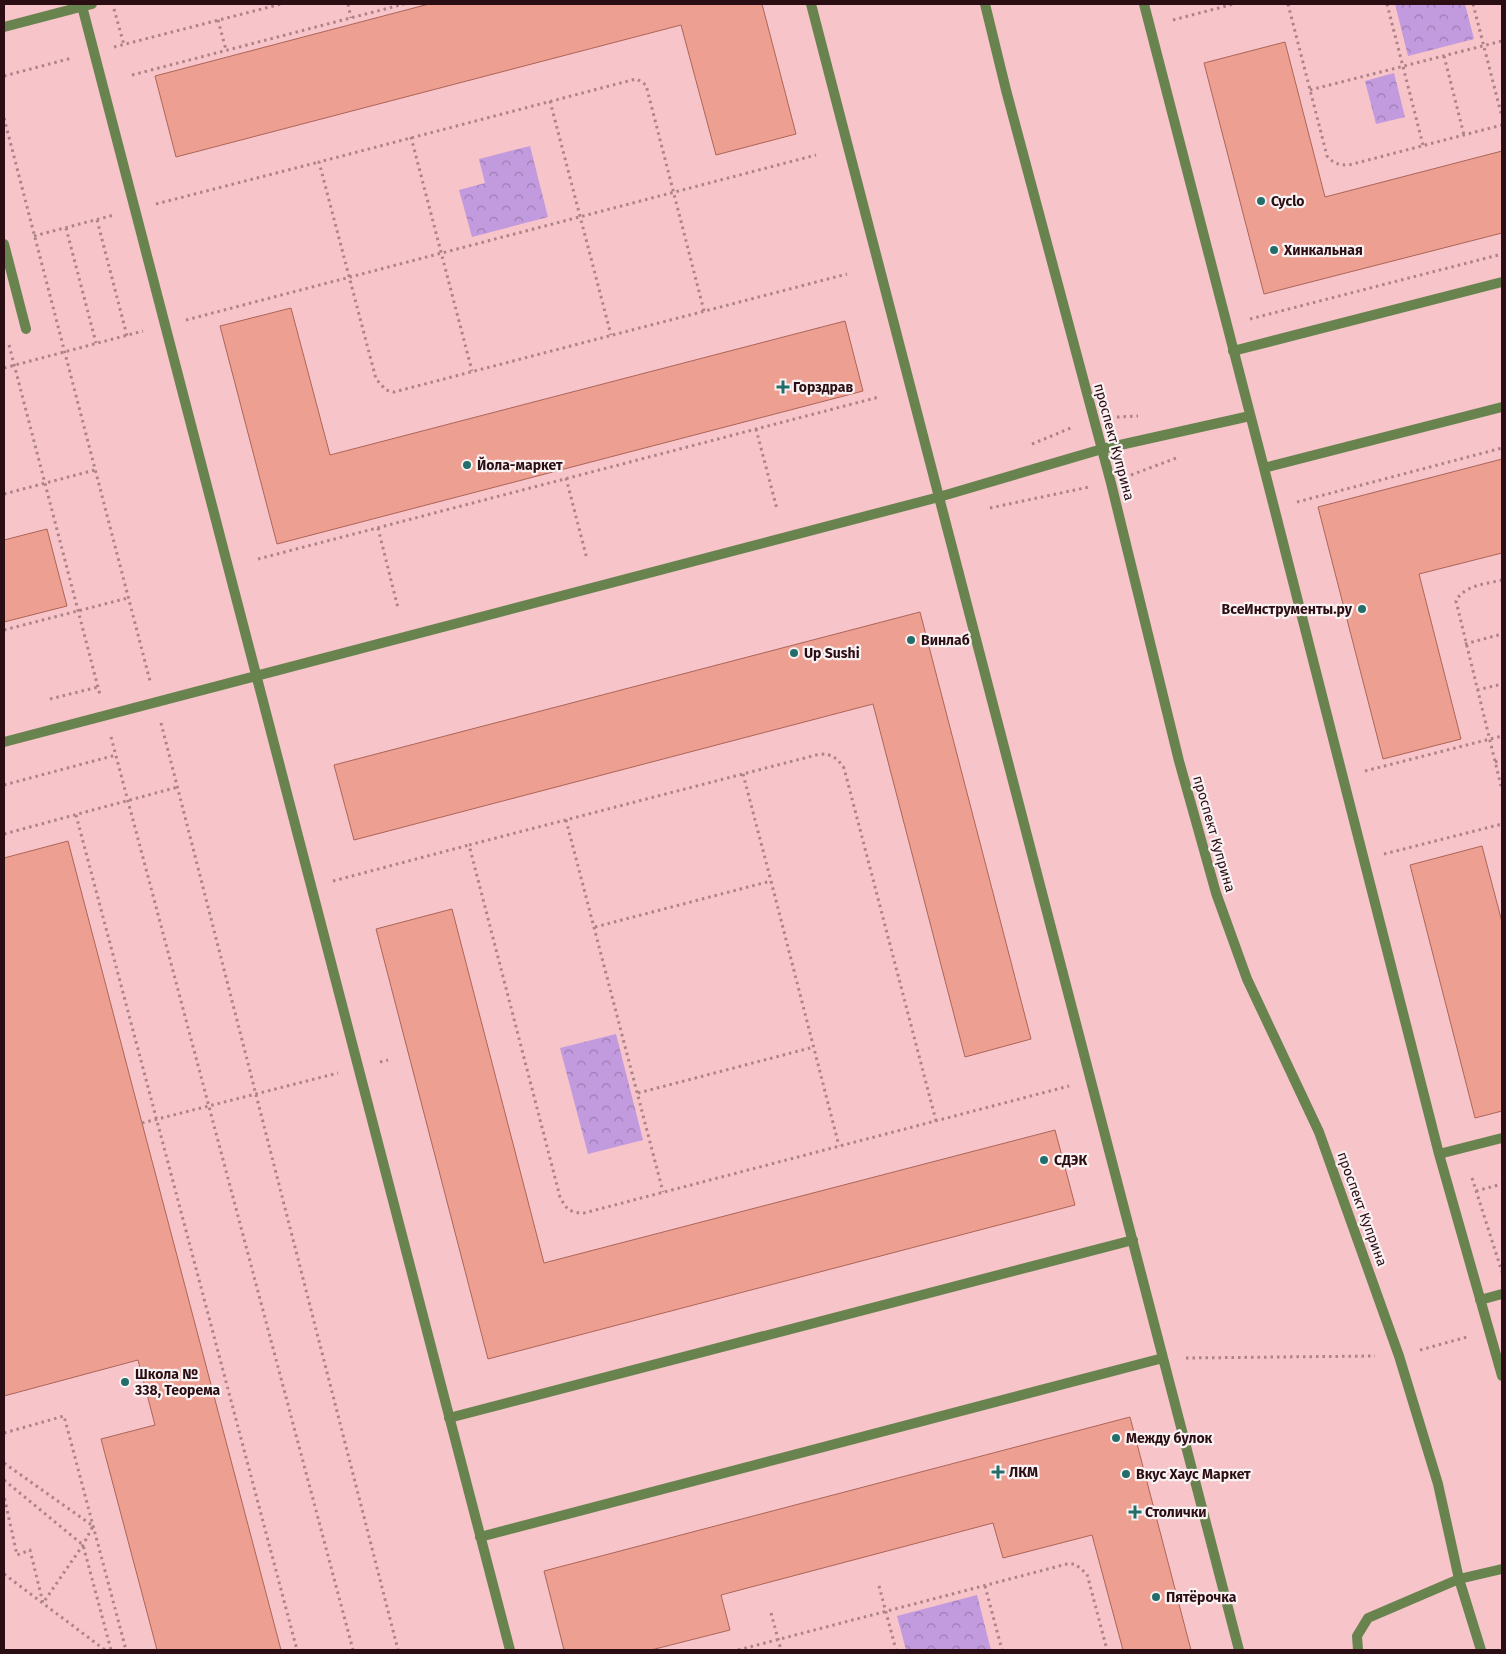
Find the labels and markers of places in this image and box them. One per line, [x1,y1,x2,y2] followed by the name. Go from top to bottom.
[1271,193,1304,210] place label: Cyclo
[1255,195,1267,207] marker: Cyclo
[1283,242,1363,259] place label: Хинкальная
[1268,244,1280,256] marker: Хинкальная
[793,379,853,396] place label: Горздрав
[777,381,789,393] marker: Горздрав
[477,456,563,474] place label: Йола-маркет
[461,459,473,471] marker: Йола-маркет
[1222,601,1353,618] place label: ВсеИнструменты.ру
[1356,603,1368,615] marker: ВсеИнструменты.ру
[921,632,970,649] place label: Винлаб
[905,634,917,646] marker: Винлаб
[804,645,860,662] place label: Up Sushi
[788,647,800,659] marker: Up Sushi
[1054,1152,1087,1169] place label: СДЭК
[1038,1154,1050,1166] marker: СДЭК
[134,1366,221,1399] place label: Школа № 338, Теорема
[119,1376,131,1388] marker: Школа № 338, Теорема
[1126,1430,1213,1447] place label: Между булок
[1110,1432,1122,1444] marker: Между булок
[1009,1464,1038,1481] place label: ЛКМ
[991,1465,1005,1479] marker: ЛКМ
[1136,1466,1251,1483] place label: Вкус Хаус Маркет
[1120,1468,1132,1480] marker: Вкус Хаус Маркет
[1145,1504,1207,1521] place label: Столички
[1129,1506,1141,1518] marker: Столички
[1166,1589,1237,1606] place label: Пятёрочка
[1150,1591,1162,1603] marker: Пятёрочка

